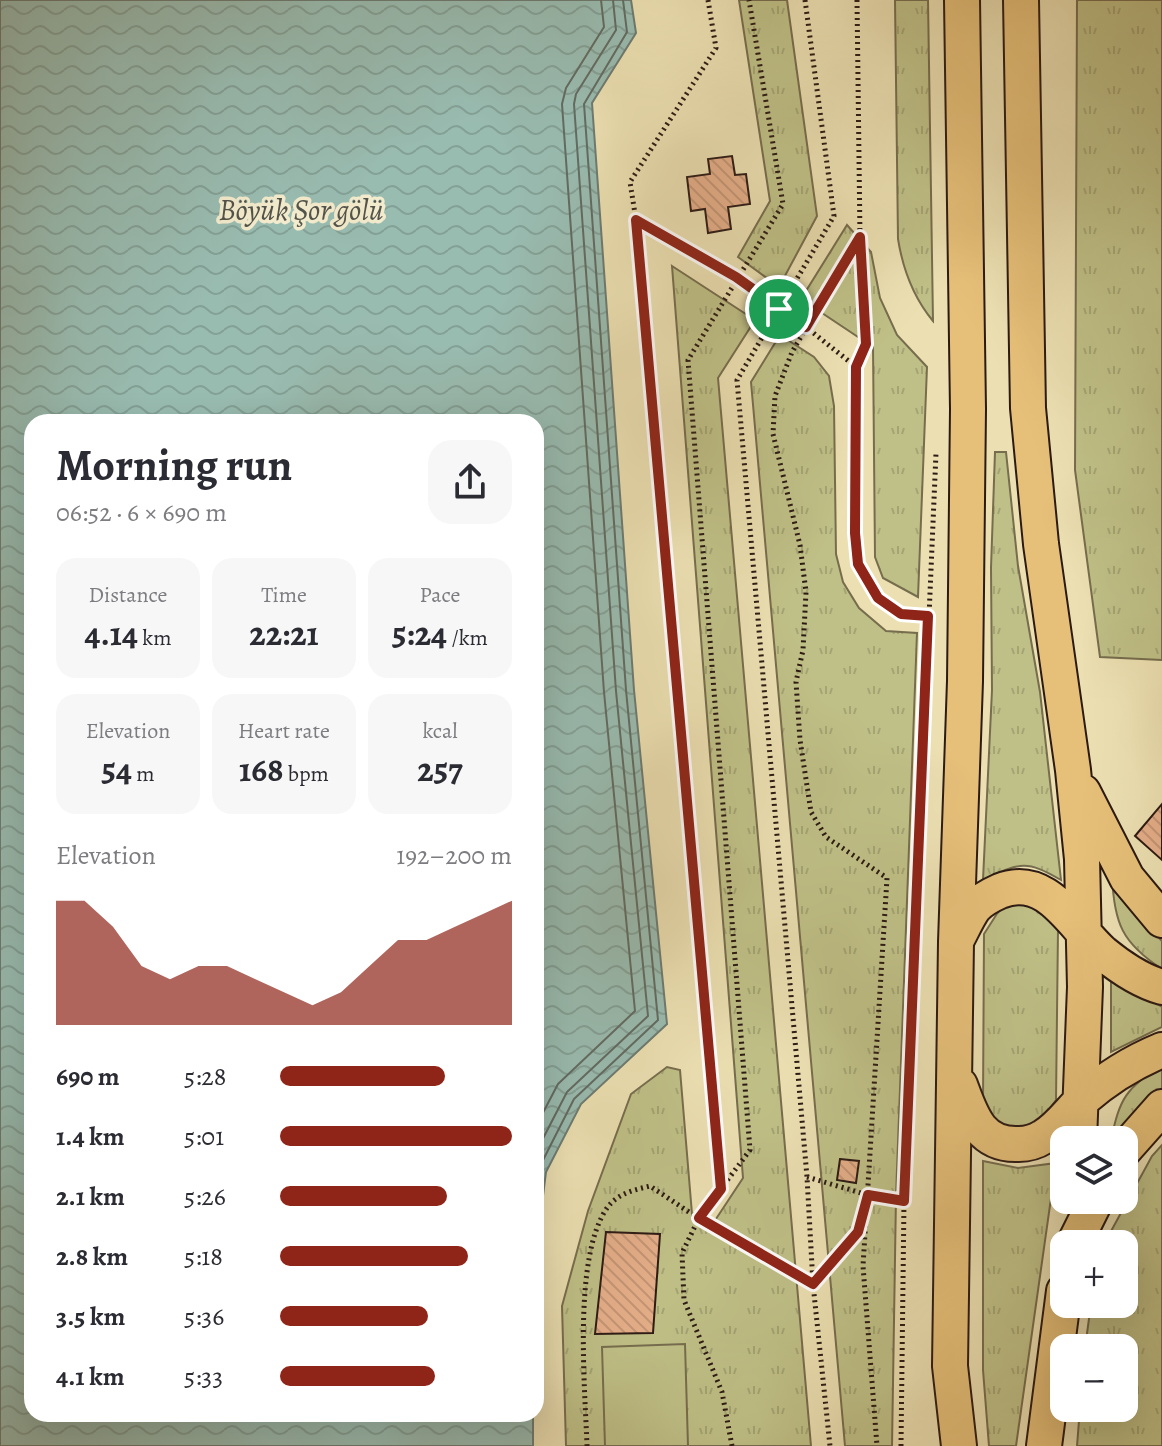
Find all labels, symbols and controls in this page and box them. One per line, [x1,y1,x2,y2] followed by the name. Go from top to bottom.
[219,190,383,230] water label: Böyük Şor gölü
[745,275,813,343] pin
[757,287,801,331] icon: arrive
[56,435,292,495] text: Morning run
[428,440,512,524] button: share
[56,495,227,530] text: 06:52 · 6 × 690 m
[89,580,167,610] text: Distance
[261,580,307,610] text: Time
[420,580,460,610] text: Pace
[84,610,138,657] text: 4.14
[249,610,319,657] text: 22:21
[392,610,447,657] text: 5:24
[138,623,172,653] text: km
[447,623,488,653] text: /km
[86,716,170,746] text: Elevation
[238,716,330,746] text: Heart rate
[422,716,458,746] text: kcal
[101,746,132,793] text: 54
[239,746,283,793] text: 168
[417,746,463,793] text: 257
[132,759,155,789] text: m
[283,759,329,789] text: bpm
[56,838,156,873] text: Elevation
[396,838,512,873] text: 192–200 m
[56,1059,120,1094] text: 690 m
[184,1059,226,1094] text: 5:28
[56,1119,124,1154] text: 1.4 km
[184,1119,224,1154] text: 5:01
[1050,1126,1138,1422] map controls
[1050,1126,1138,1214] button: layers
[56,1179,125,1214] text: 2.1 km
[184,1179,226,1214] text: 5:26
[1050,1230,1138,1318] button: +
[56,1239,128,1274] text: 2.8 km
[184,1239,223,1274] text: 5:18
[56,1299,125,1334] text: 3.5 km
[184,1299,224,1334] text: 5:36
[1050,1334,1138,1422] button: −
[56,1359,124,1394] text: 4.1 km
[184,1359,223,1394] text: 5:33

